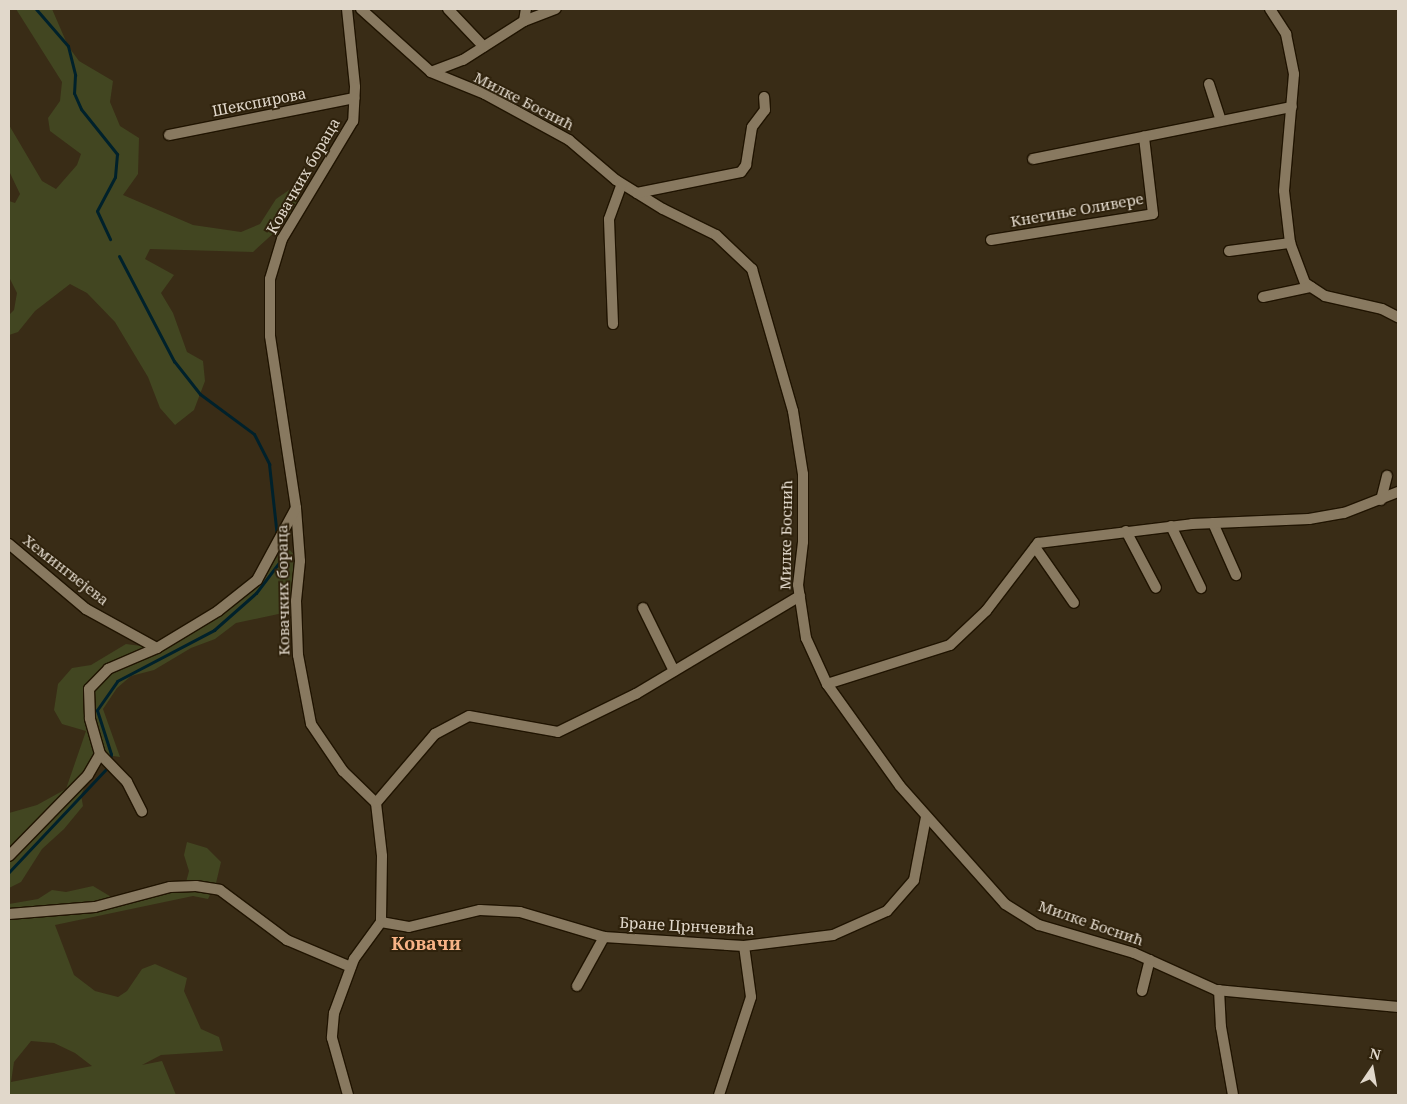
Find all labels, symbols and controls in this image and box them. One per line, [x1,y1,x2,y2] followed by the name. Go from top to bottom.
[471,68,577,134] street label: Милке Боснић
[210,84,308,120] street label: Шекспирова
[262,115,344,237] street label: Ковачких бораца
[1009,189,1145,231] street label: Кнегиње Оливере
[776,480,796,590] street label: Милке Боснић
[273,524,293,656] street label: Ковачких бораца
[20,531,112,609] street label: Хемингвејева
[1036,897,1146,949] street label: Милке Боснић
[619,913,755,939] street label: Бране Црнчевића
[391,932,461,954] district label: Ковачи
[1368,1043,1383,1064] text: N
[1347,1044,1397,1094] north arrow

